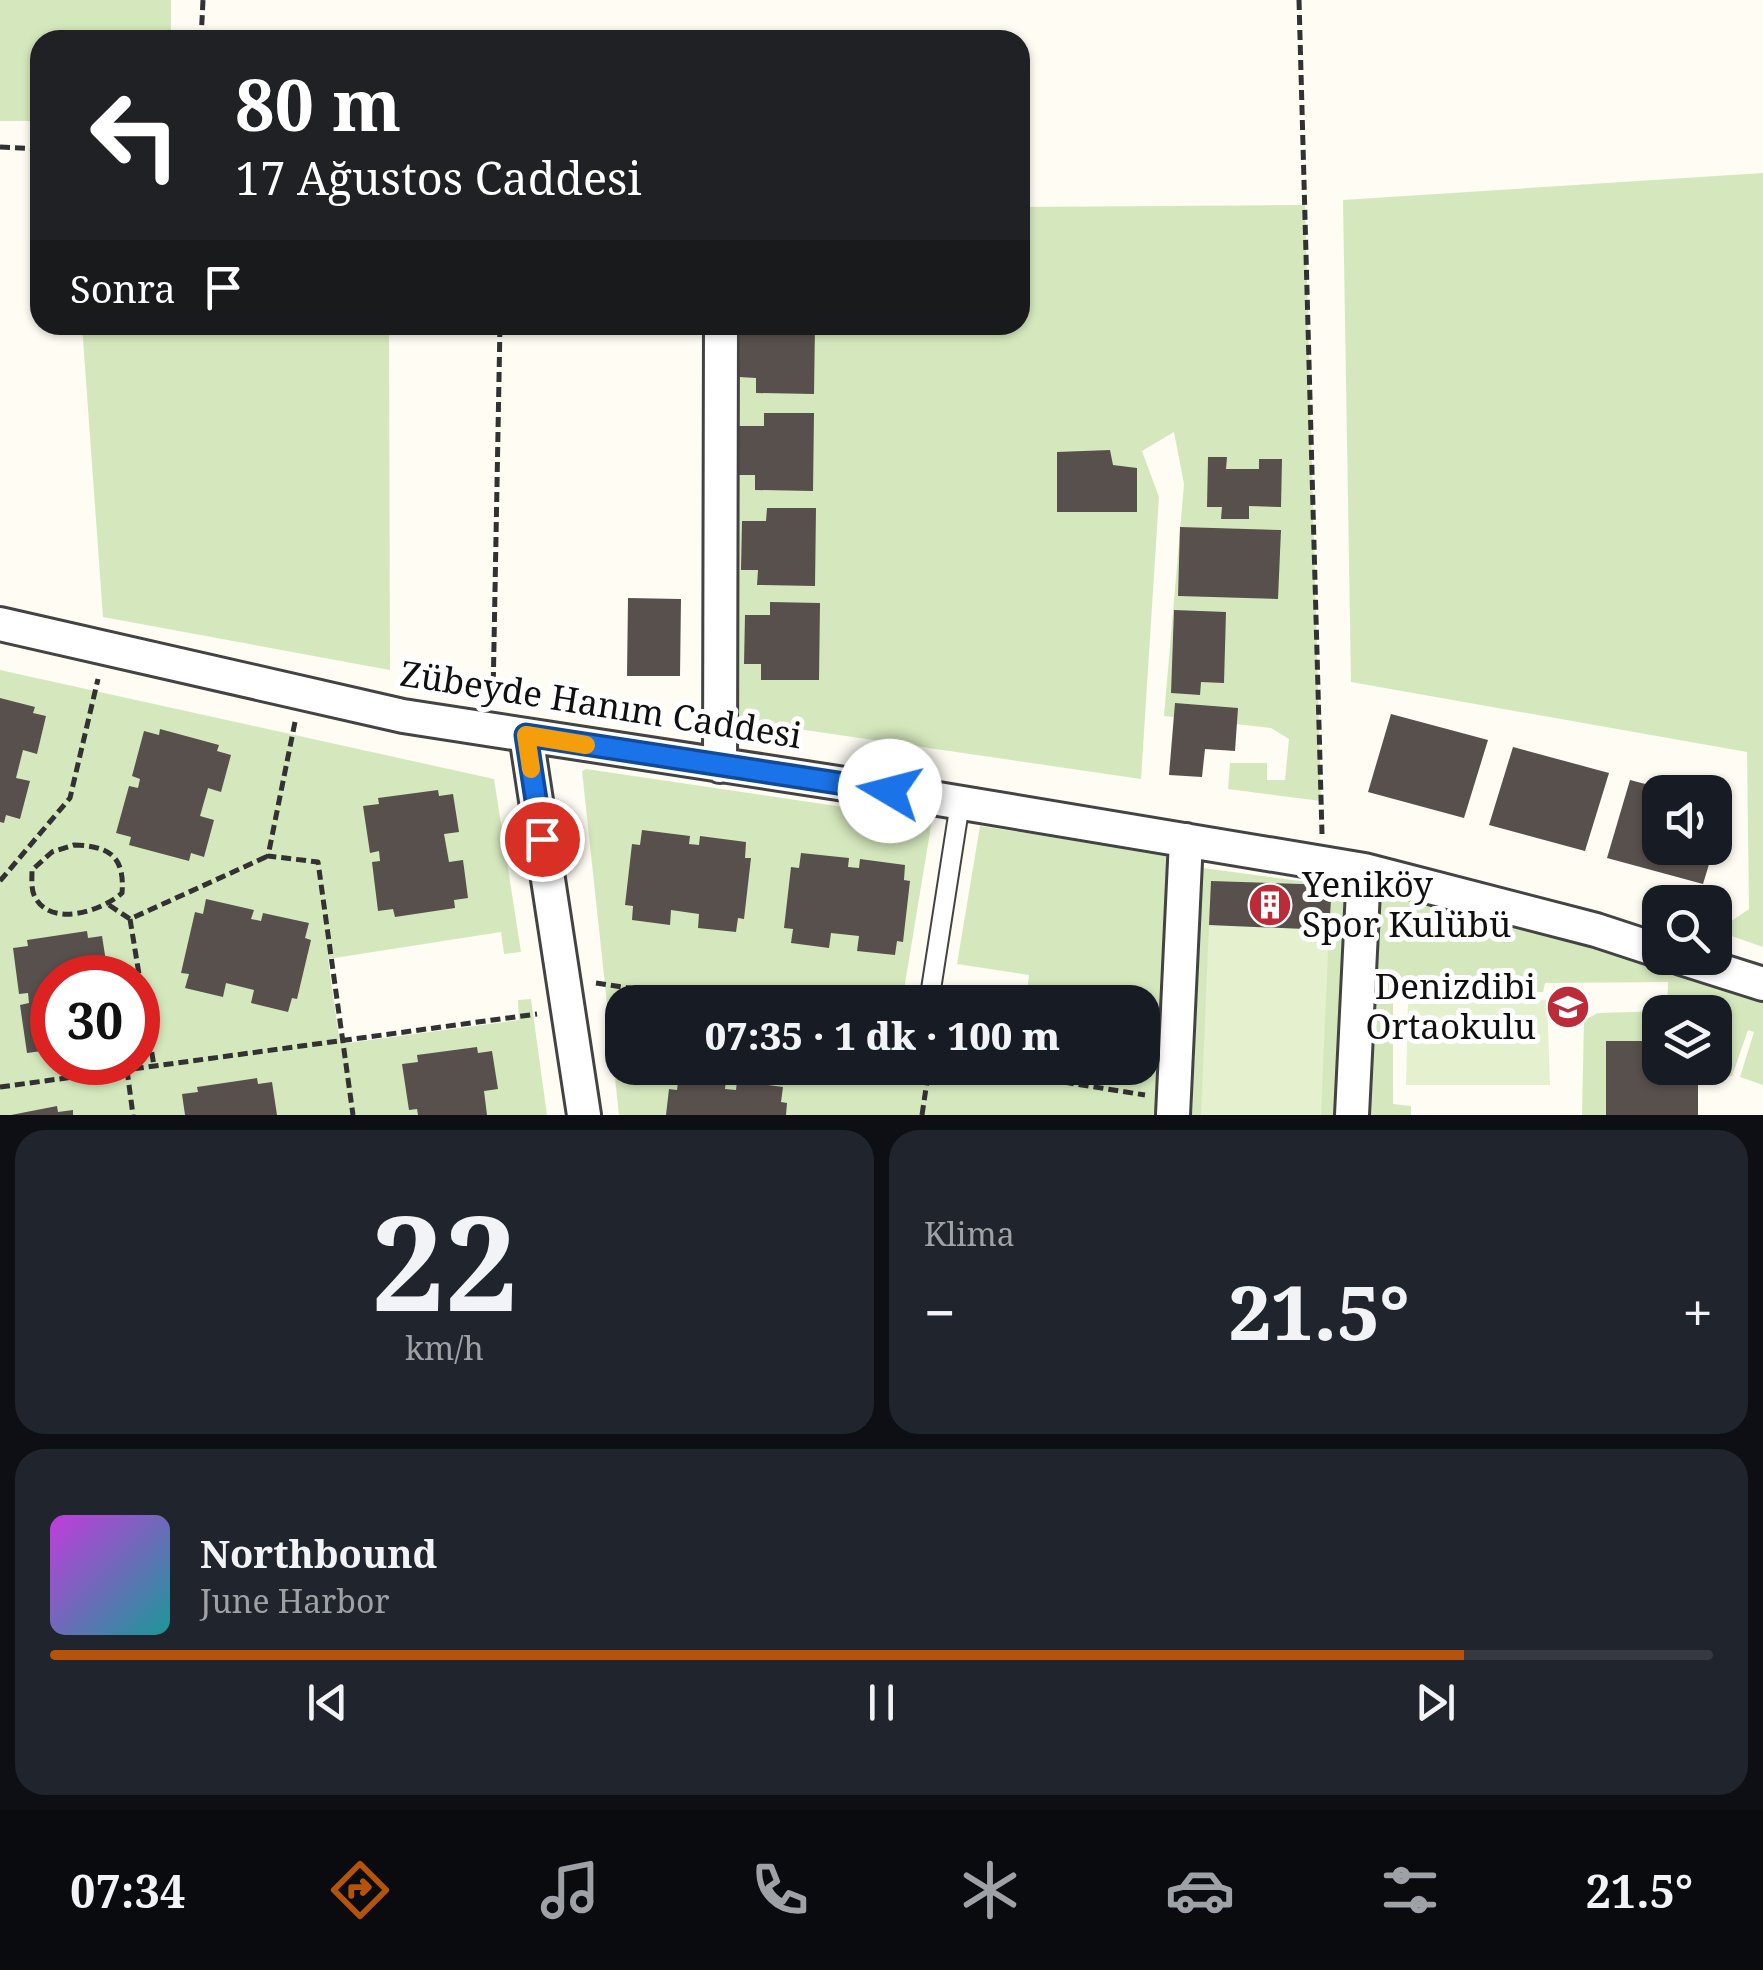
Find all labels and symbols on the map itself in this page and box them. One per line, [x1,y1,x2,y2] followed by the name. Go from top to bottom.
[397,649,805,758] street label: Zübeyde Hanım Caddesi
[838,739,942,843] position arrow
[500,797,585,882] pin
[1301,860,1511,947] place label: Yeniköy Spor Kulübü
[1247,882,1293,928] building icon: Yeniköy Spor Kulübü
[30,955,160,1085] speed limit sign: 30
[1366,962,1536,1049] place label: Denizdibi Ortaokulu
[1545,984,1591,1030] school or university icon: Denizdibi Ortaokulu

